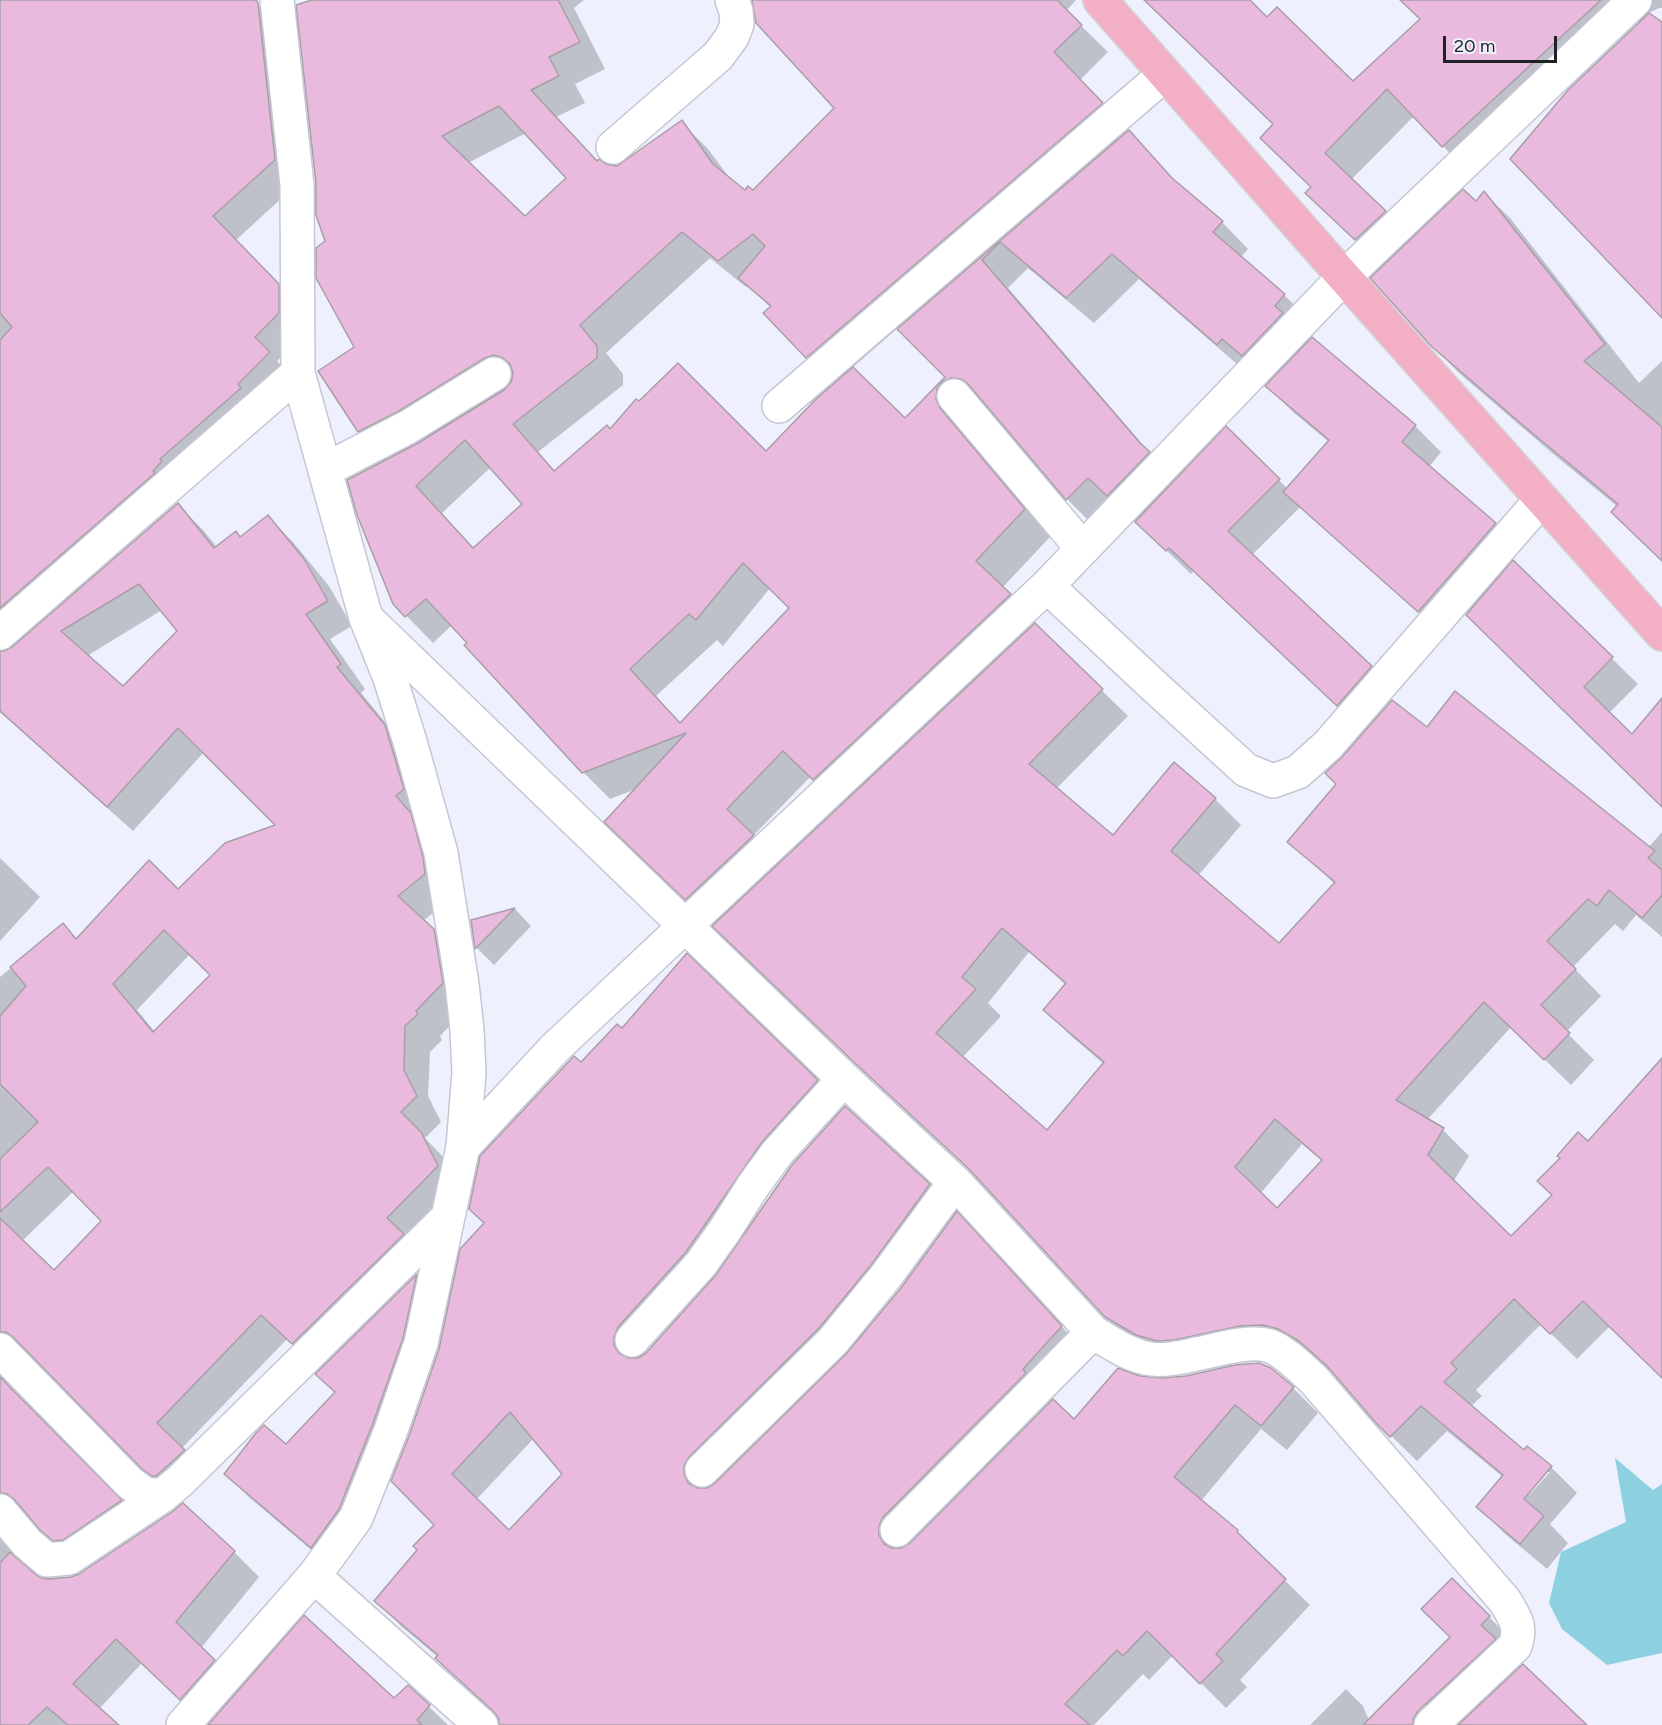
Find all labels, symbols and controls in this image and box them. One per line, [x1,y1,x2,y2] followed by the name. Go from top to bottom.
[1446,24,1560,62] scale bar
[1454,35,1495,57] text: 20 m

